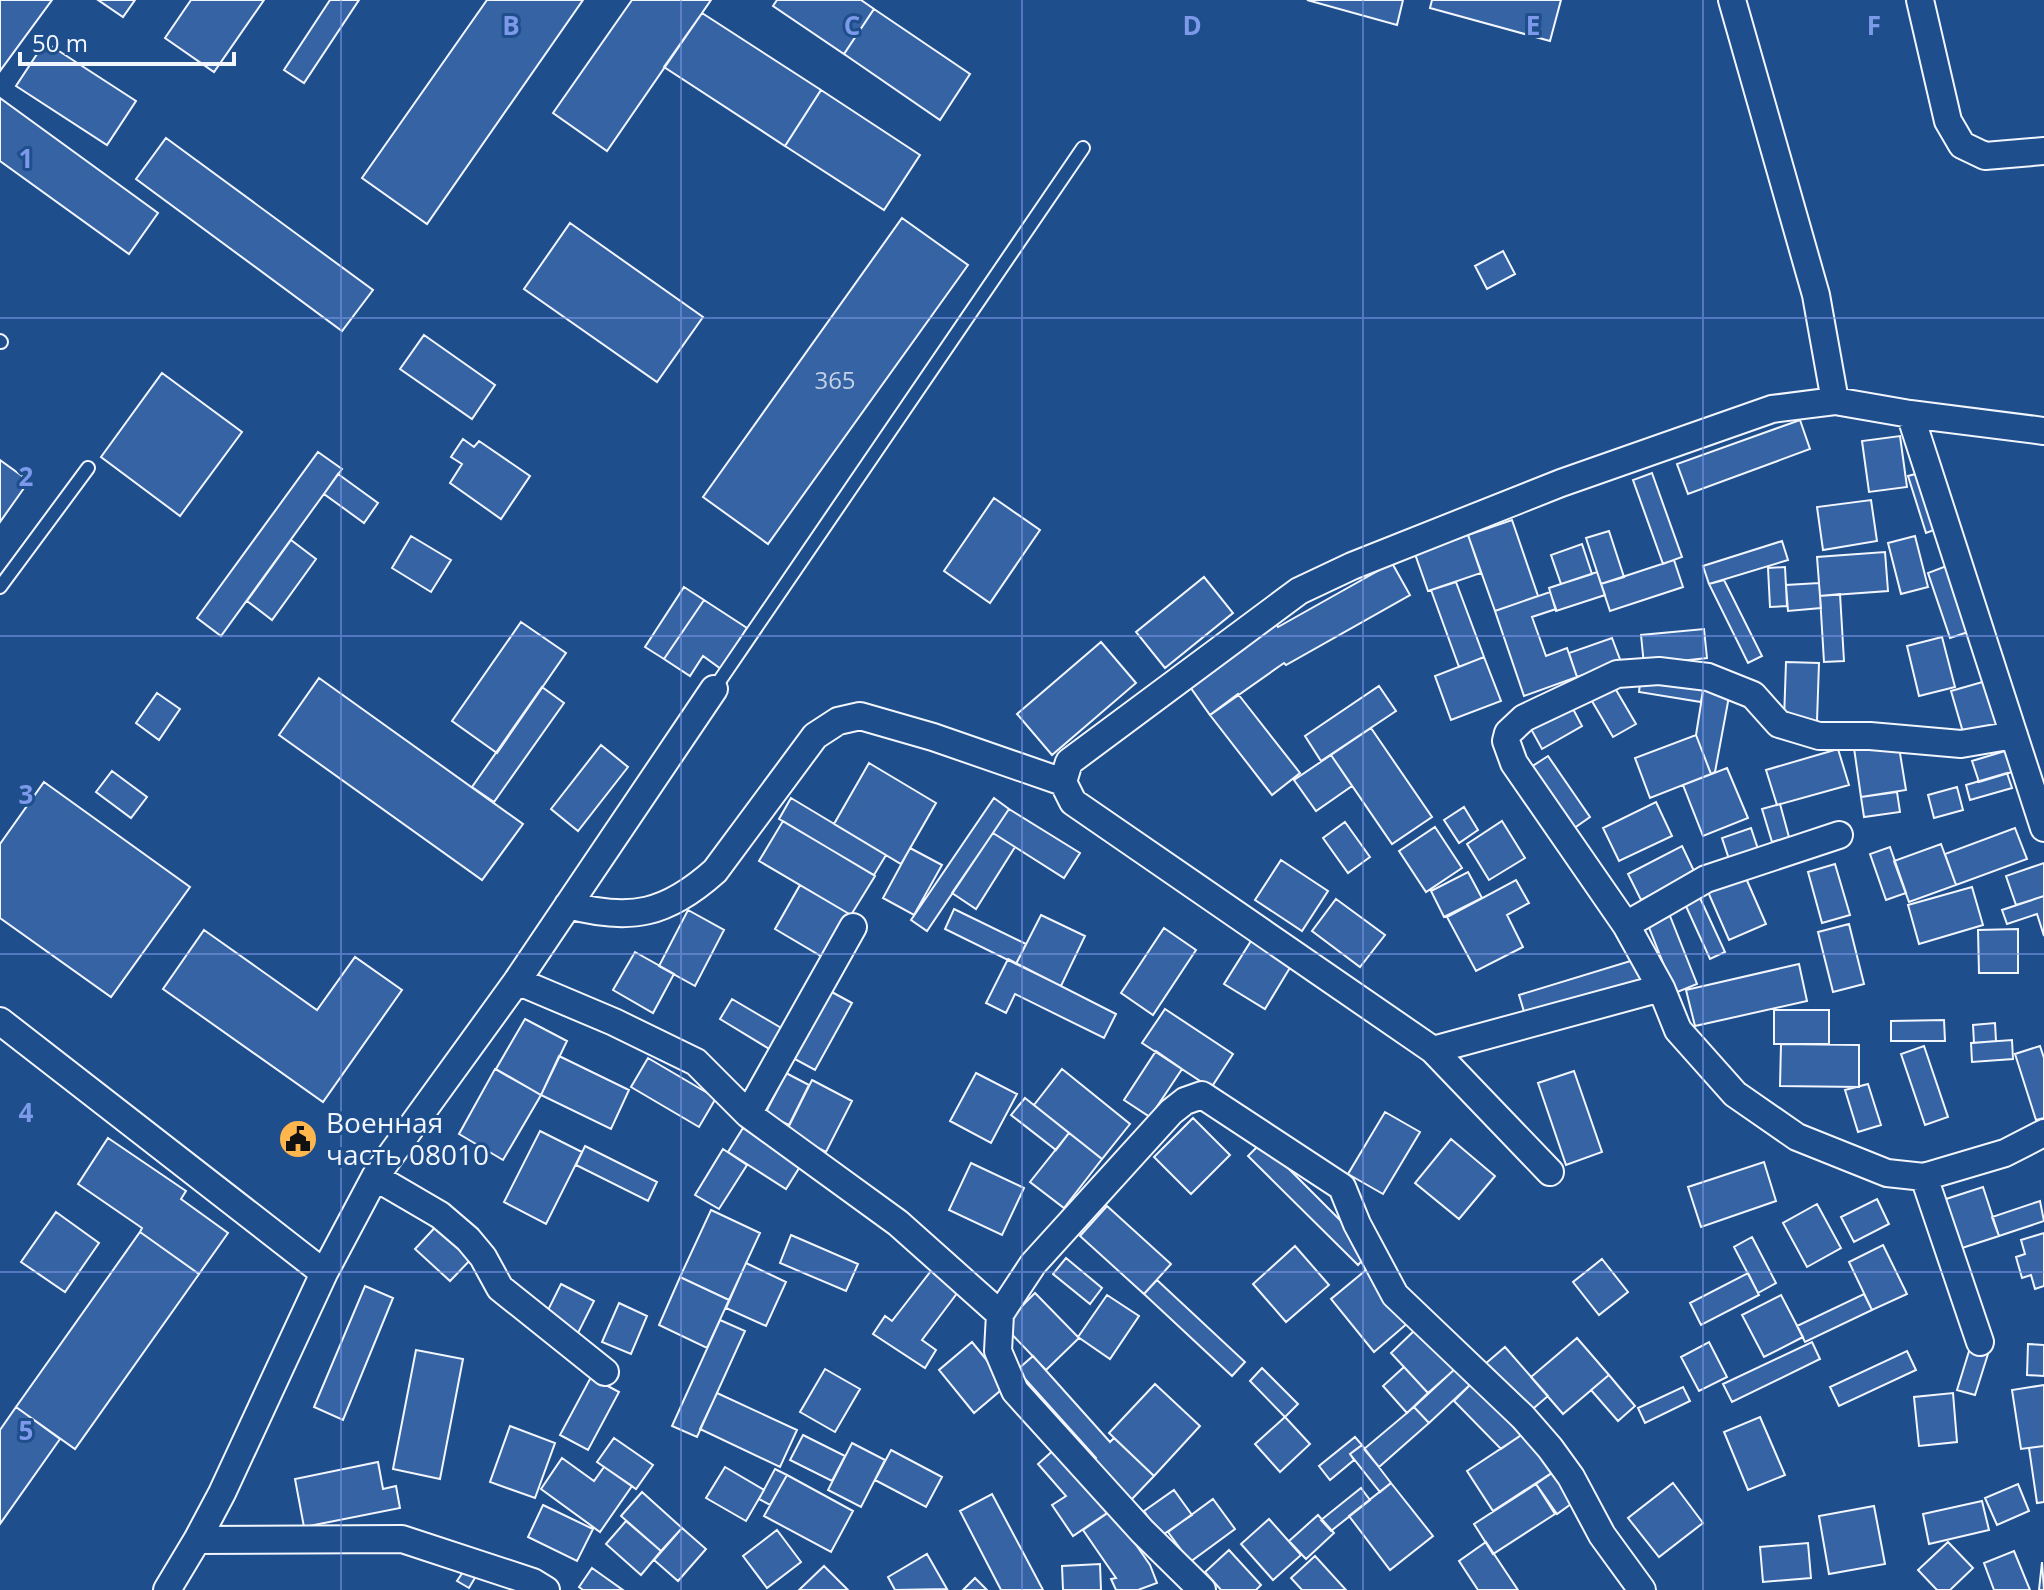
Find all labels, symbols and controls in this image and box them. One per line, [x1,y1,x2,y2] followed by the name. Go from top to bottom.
[502,7,520,43] text: B
[844,7,860,43] text: C
[1182,7,1202,43] text: D
[1526,7,1540,43] text: E
[1867,7,1881,43] text: F
[20,16,234,66] scale bar
[32,26,88,59] text: 50 m
[19,140,33,176] text: 1
[814,363,856,396] house number: 365
[19,458,34,494] text: 2
[19,776,33,812] text: 3
[19,1094,34,1130] text: 4
[326,1103,489,1173] place label: Военная часть 08010
[277,1118,319,1160] public building icon: Военная часть 08010
[19,1412,33,1448] text: 5

